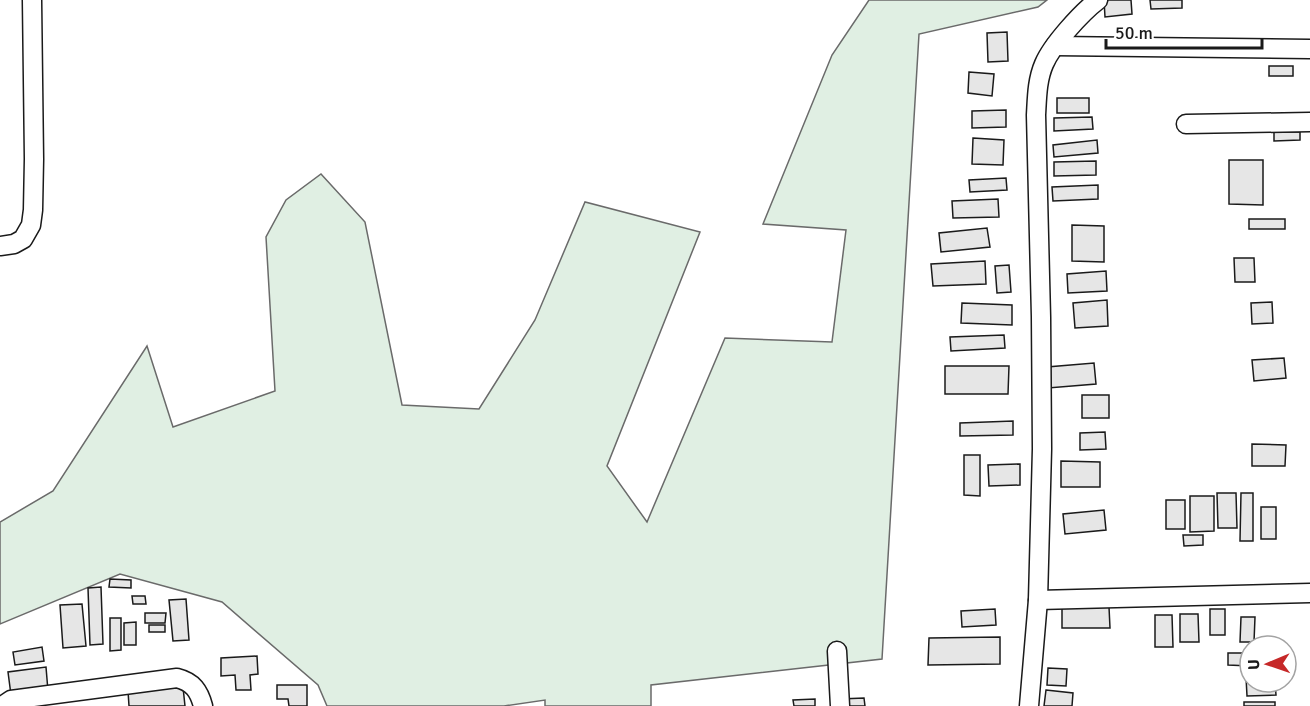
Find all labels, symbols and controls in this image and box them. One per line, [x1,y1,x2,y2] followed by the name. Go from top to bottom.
[1106,12,1262,50] scale bar
[1115,22,1153,44] text: 50 m
[1238,634,1298,694] north arrow
[1244,659,1264,670] text: U

